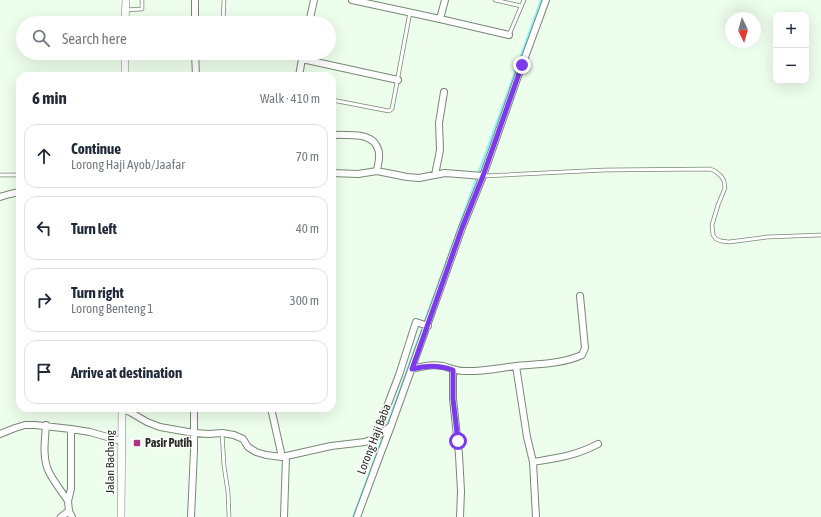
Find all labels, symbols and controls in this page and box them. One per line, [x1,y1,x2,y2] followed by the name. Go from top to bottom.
[725,12,761,48] north arrow
[773,12,809,84] map controls
[773,12,809,48] button: +
[16,16,336,60] search box
[30,27,52,49] icon: search
[62,30,127,47] text: Search here
[773,48,809,84] button: −
[513,56,531,74] route end
[32,88,67,108] text: 6 min
[260,91,320,106] text: Walk · 410 m
[71,140,121,157] text: Continue
[33,145,55,167] icon: ahead
[296,149,319,164] text: 70 m
[71,157,185,172] text: Lorong Haji Ayob/Jaafar
[33,217,55,239] icon: left
[71,220,117,237] text: Turn left
[296,221,319,236] text: 40 m
[71,284,124,301] text: Turn right
[33,289,55,311] icon: right
[290,293,319,308] text: 300 m
[71,301,153,316] text: Lorong Benteng 1
[33,361,55,383] icon: arrive
[71,364,182,381] text: Arrive at destination
[354,402,394,476] street label: Lorong Haji Baba
[103,429,117,494] street label: Jalan Bachang
[449,432,467,450] route start
[145,436,192,450] place label: Pasir Putih
[132,438,142,448] marker: Pasir Putih

